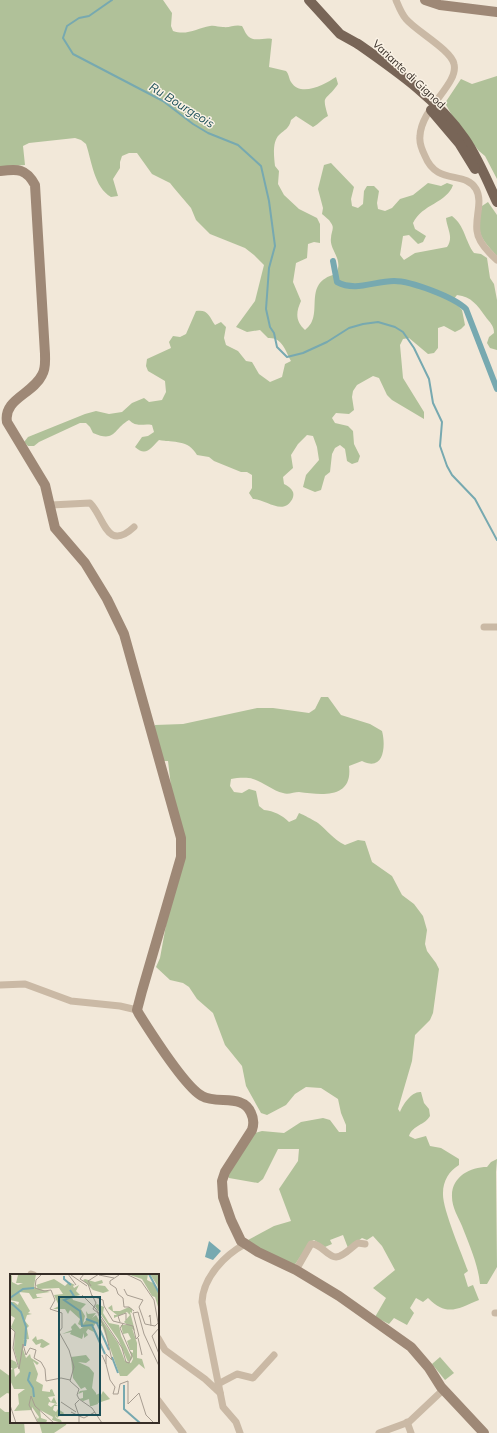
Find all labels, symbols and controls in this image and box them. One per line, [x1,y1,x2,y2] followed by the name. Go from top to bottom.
[370,37,448,111] street label: Variante di Gignod
[147,79,217,131] water label: Ru Bourgeois
[10,1274,159,1423] inset map

